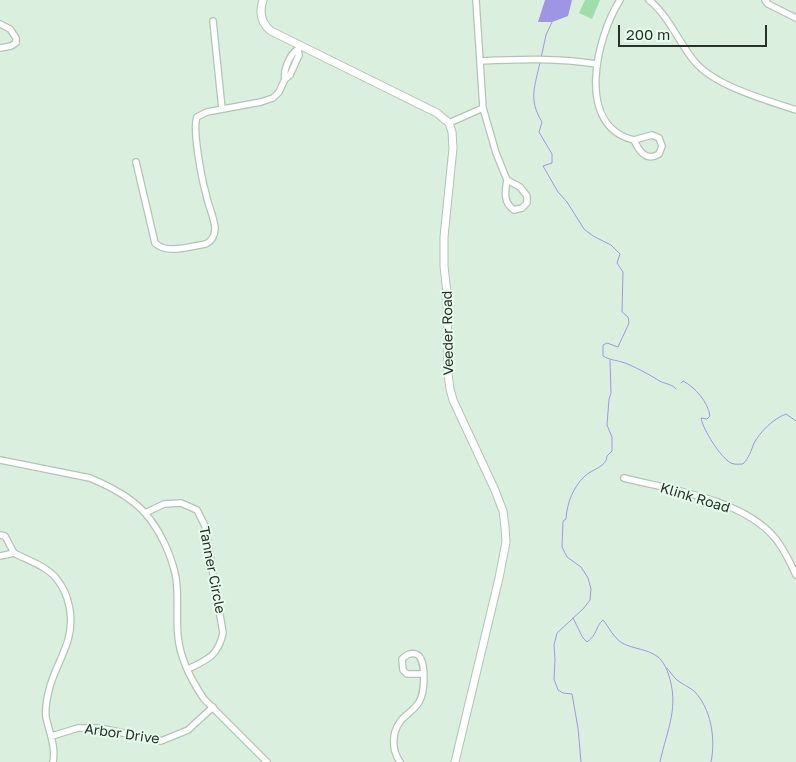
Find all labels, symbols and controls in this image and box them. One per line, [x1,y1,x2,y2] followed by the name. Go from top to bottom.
[621,15,770,47] scale bar
[626,25,670,43] text: 200 m
[439,290,457,376] street label: Veeder Road
[658,479,732,517] street label: Klink Road
[195,525,229,615] street label: Tanner Circle
[83,720,161,748] street label: Arbor Drive

